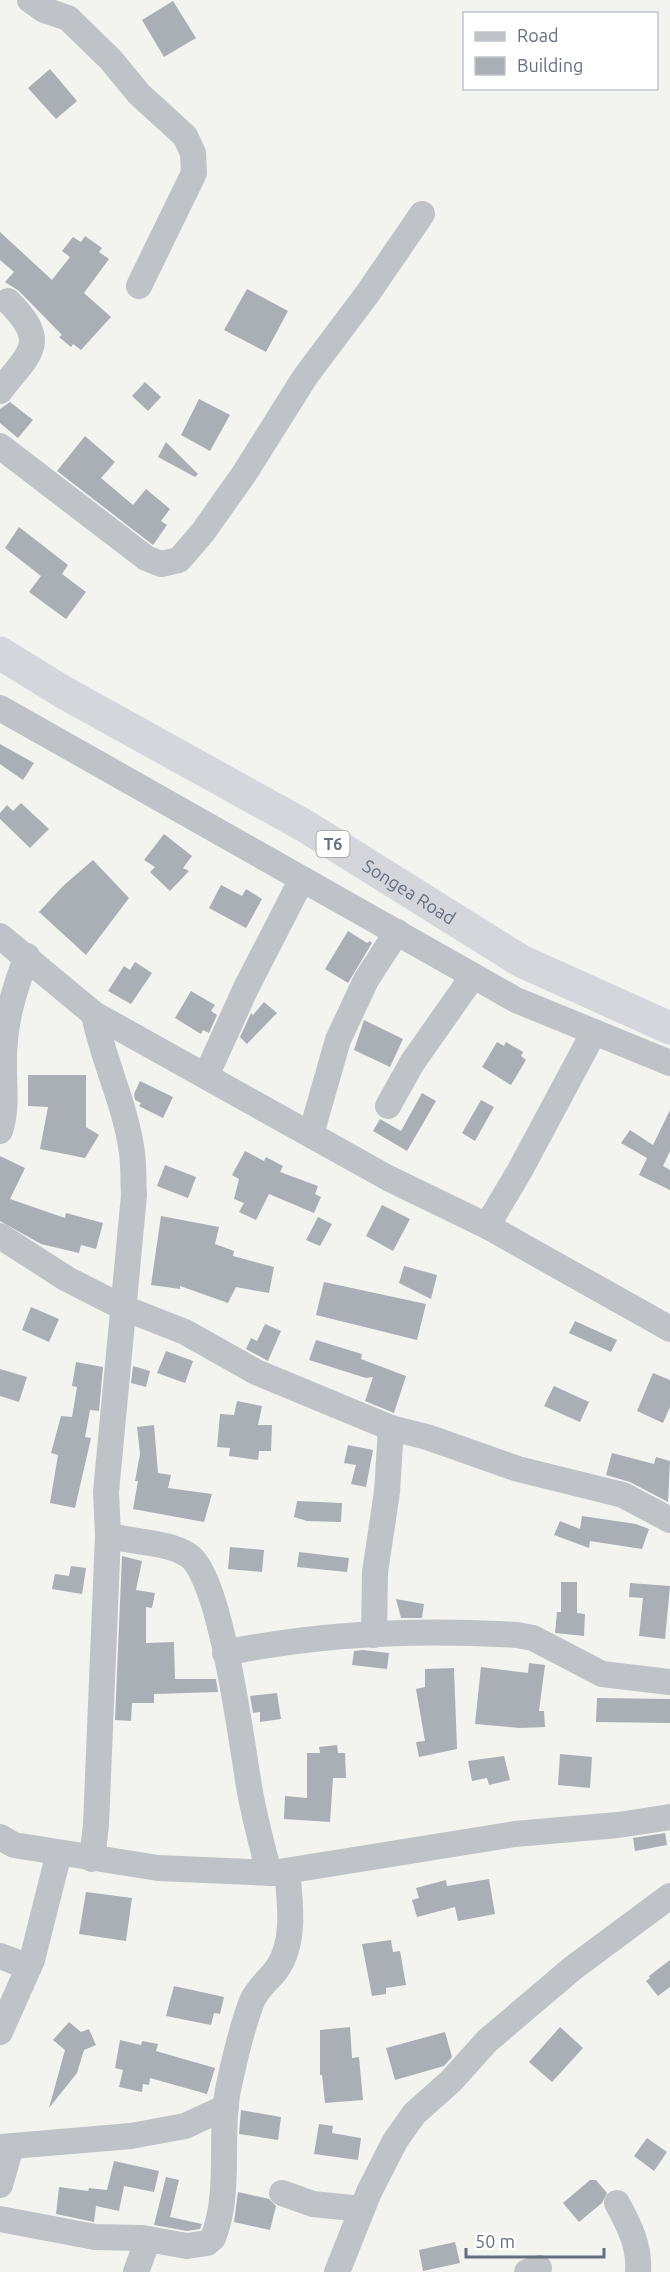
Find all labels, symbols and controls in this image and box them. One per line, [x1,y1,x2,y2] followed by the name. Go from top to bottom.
[463,12,658,90] legend
[517,25,559,45] text: Road
[517,55,583,75] text: Building
[316,831,350,857] road number: T6
[360,855,460,928] street label: Songea Road
[466,2221,604,2259] scale bar
[475,2231,515,2251] text: 50 m

